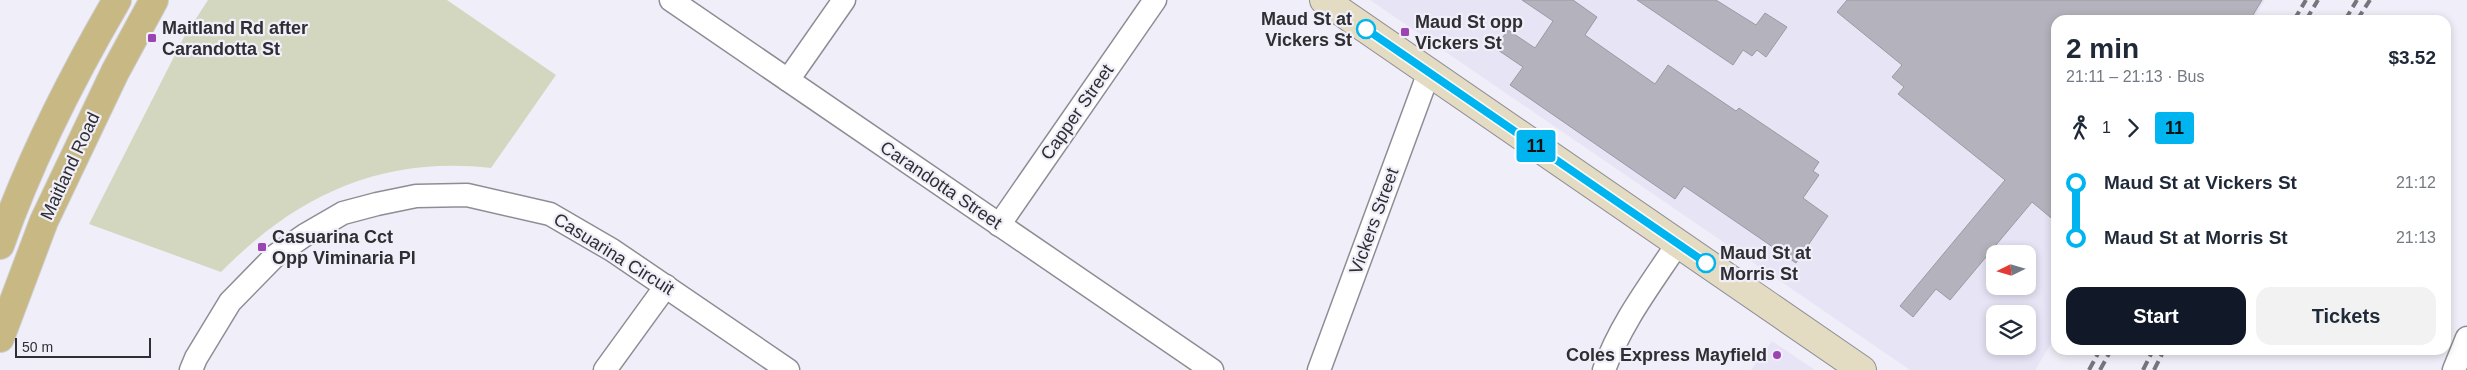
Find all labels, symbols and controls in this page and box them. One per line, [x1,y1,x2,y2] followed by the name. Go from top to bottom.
[1261,9,1352,50] place label: Maud St at Vickers St
[1415,12,1523,53] place label: Maud St opp Vickers St
[162,18,308,59] place label: Maitland Rd after Carandotta St
[1356,19,1376,39] marker: Maud St at Vickers St
[1399,26,1411,38] marker: Maud St opp Vickers St
[146,32,158,44] marker: Maitland Rd after Carandotta St
[2066,33,2139,64] text: 2 min
[2388,47,2436,68] text: $3.52
[1037,60,1117,164] street label: Capper Street
[2066,68,2204,85] text: 21:11 – 21:13 · Bus
[36,109,104,223] street label: Maitland Road
[2066,114,2094,142] icon: walk
[2119,114,2147,142] icon: forward
[2165,118,2184,138] text: 11
[2102,119,2111,136] text: 1
[1514,130,1558,162] line badge: 11
[1526,136,1546,156] text: 11
[877,137,1005,233] street label: Carandotta Street
[1345,165,1403,277] street label: Vickers Street
[2104,172,2297,193] text: Maud St at Vickers St
[2396,174,2436,191] text: 21:12
[550,209,678,299] street label: Casuarina Circuit
[272,227,416,268] place label: Casuarina Cct Opp Viminaria Pl
[2104,227,2288,248] text: Maud St at Morris St
[2396,229,2436,246] text: 21:13
[256,241,268,253] marker: Casuarina Cct Opp Viminaria Pl
[1720,243,1811,284] place label: Maud St at Morris St
[1986,245,2036,295] north arrow
[1986,245,2036,355] map controls
[1696,253,1716,273] marker: Maud St at Morris St
[2066,287,2246,345] button: Start
[2256,287,2436,345] button: Tickets
[1986,305,2036,355] button: layers
[15,335,151,358] scale bar
[22,339,53,355] text: 50 m
[1566,345,1767,365] place label: Coles Express Mayfield
[1771,349,1783,361] marker: Coles Express Mayfield

